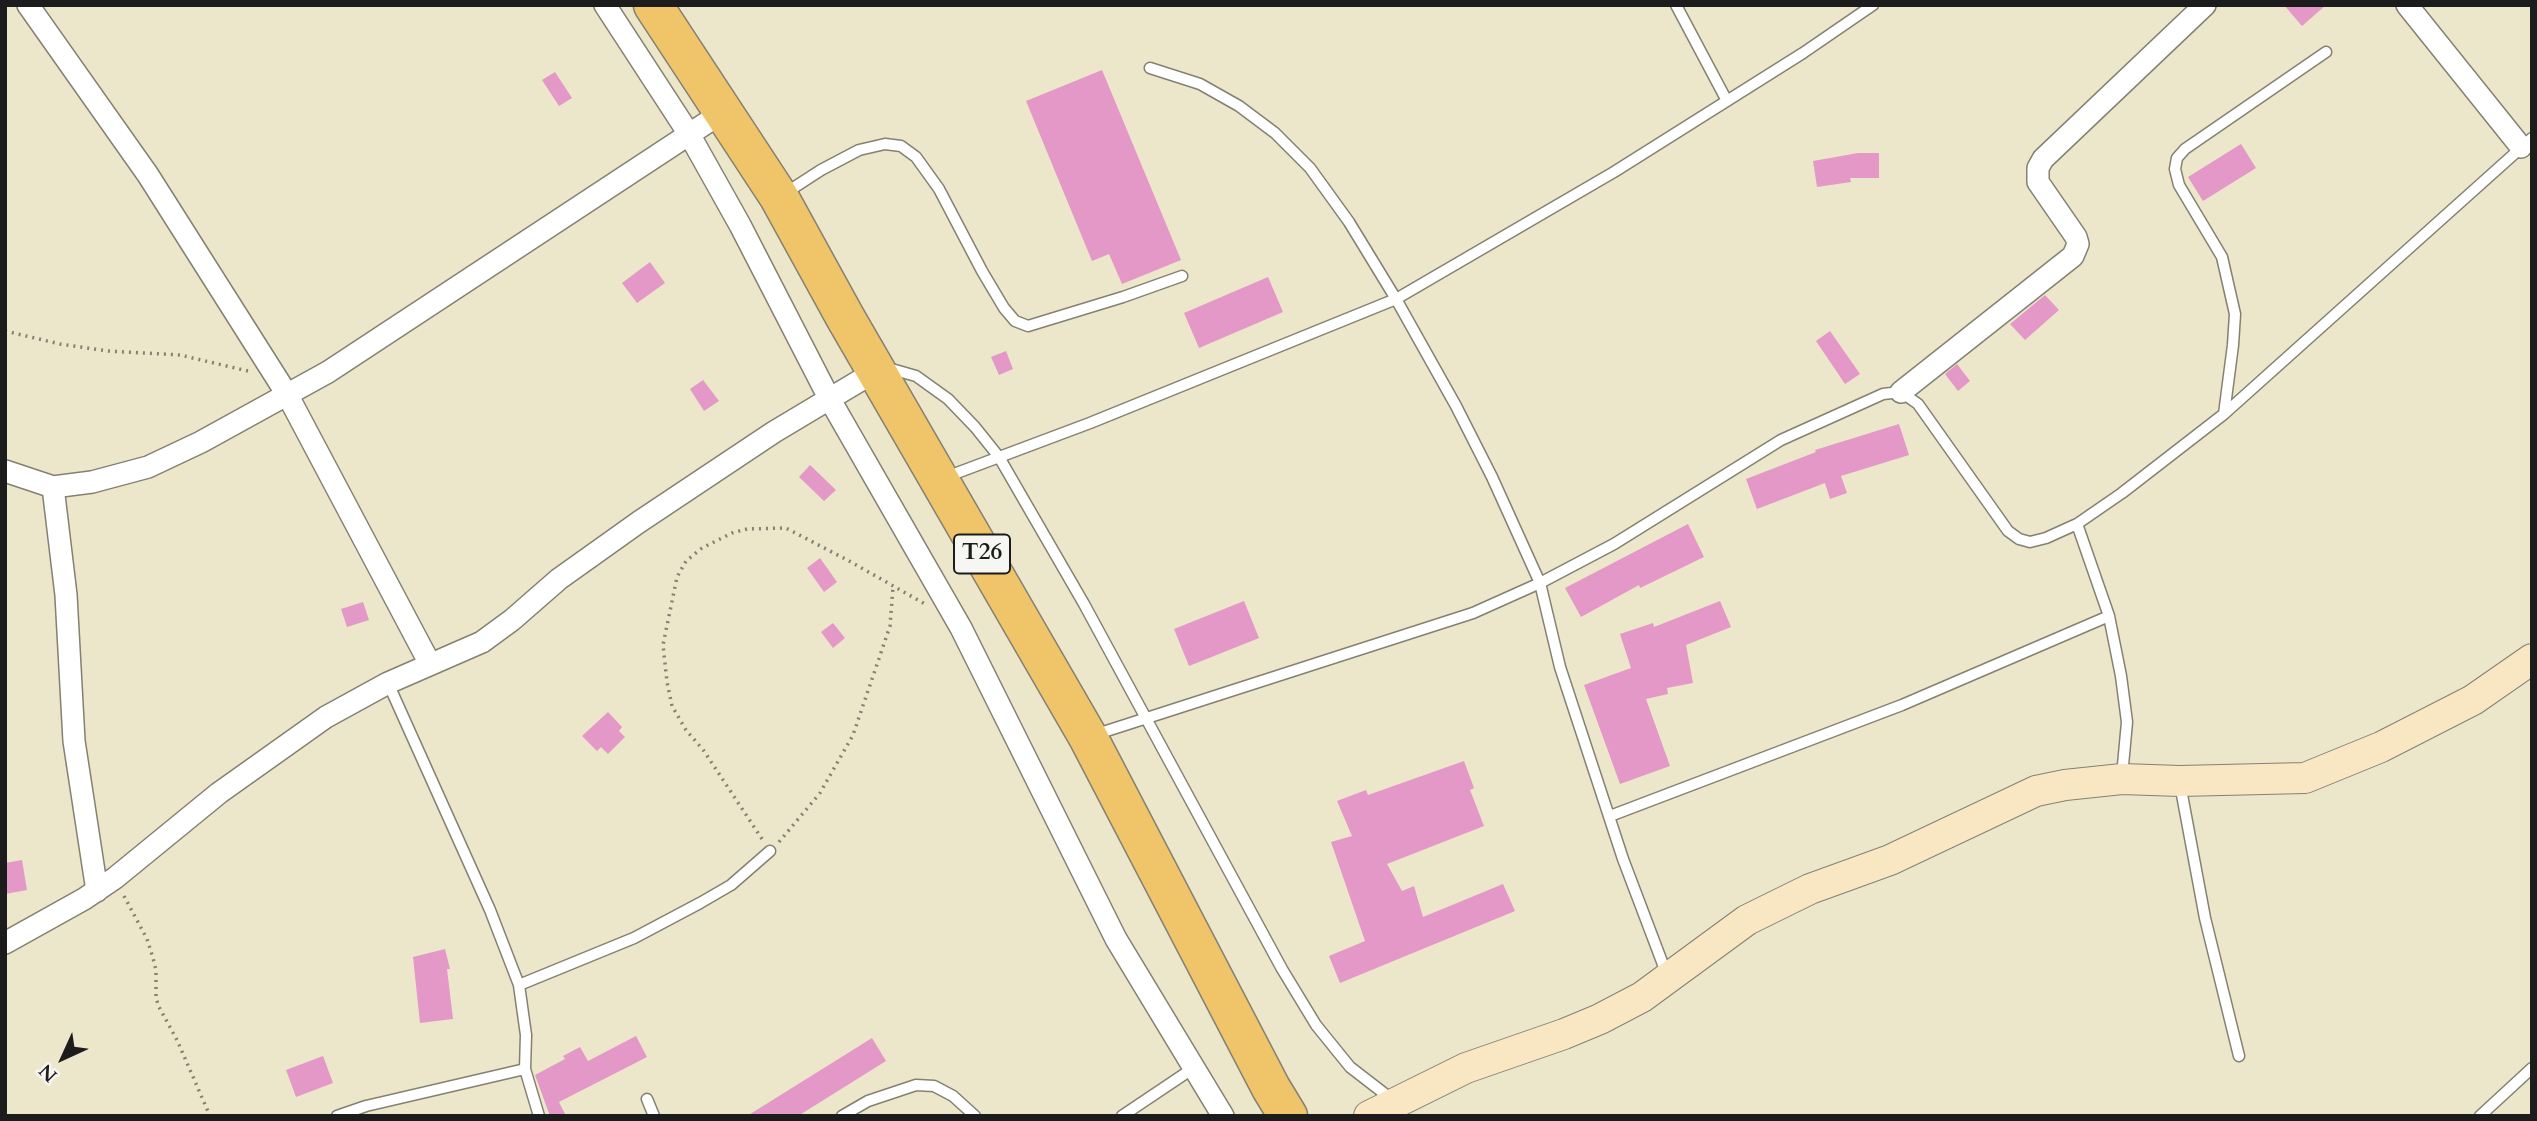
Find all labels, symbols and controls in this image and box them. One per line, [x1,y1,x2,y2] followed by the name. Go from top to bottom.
[954,534,1010,574] road number: T26
[28,1023,98,1093] north arrow
[33,1058,63,1088] text: N

